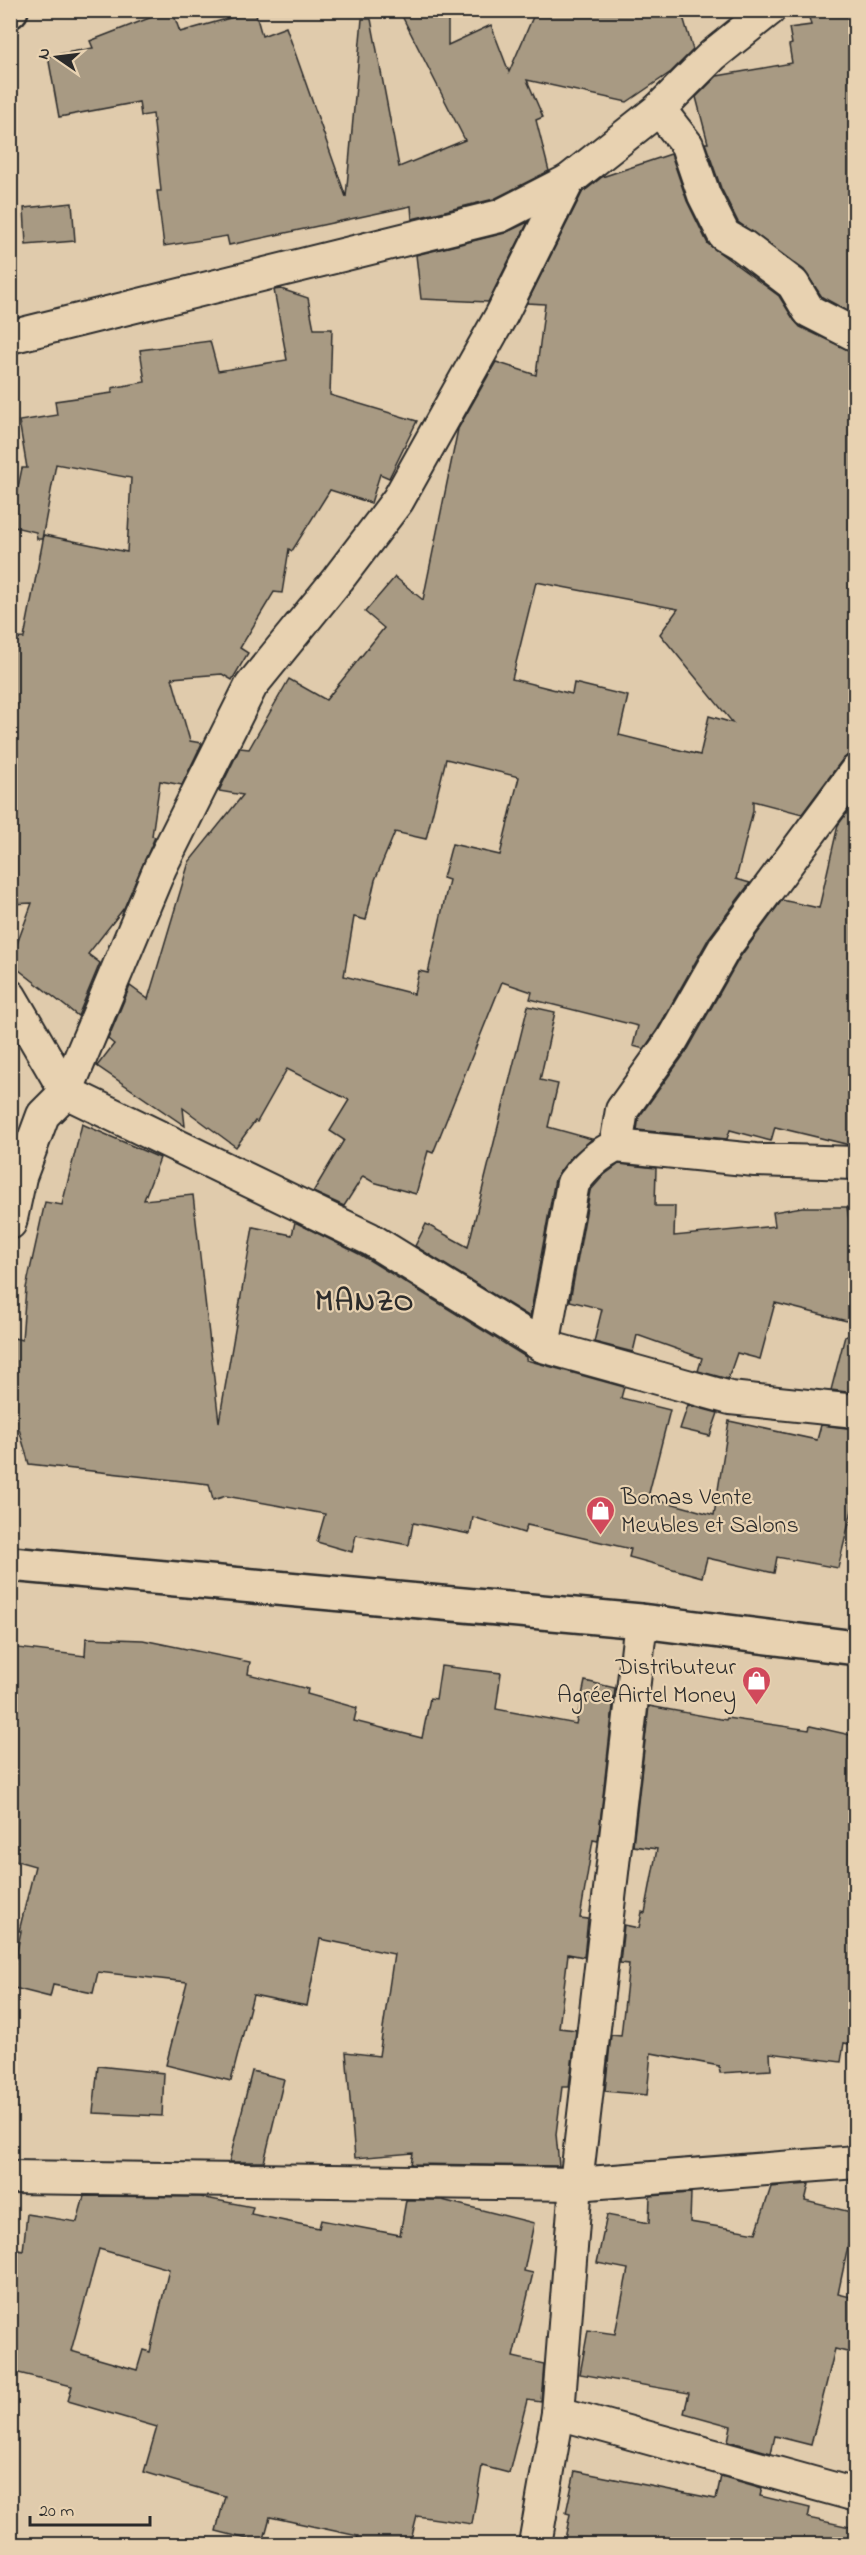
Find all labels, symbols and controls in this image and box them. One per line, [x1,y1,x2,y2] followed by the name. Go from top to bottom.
[27,27,87,87] north arrow
[31,46,57,62] text: N
[315,1281,415,1325] district label: MANZO
[620,1481,799,1544] place label: Bomas Vente Meubles et Salons
[584,1494,616,1536] shop icon: Bomas Vente Meubles et Salons
[557,1651,737,1715] place label: Distributeur Agrée Airtel Money
[741,1664,773,1706] shop icon: Distributeur Agrée Airtel Money
[30,2489,150,2527] scale bar
[39,2499,74,2525] text: 20 m

